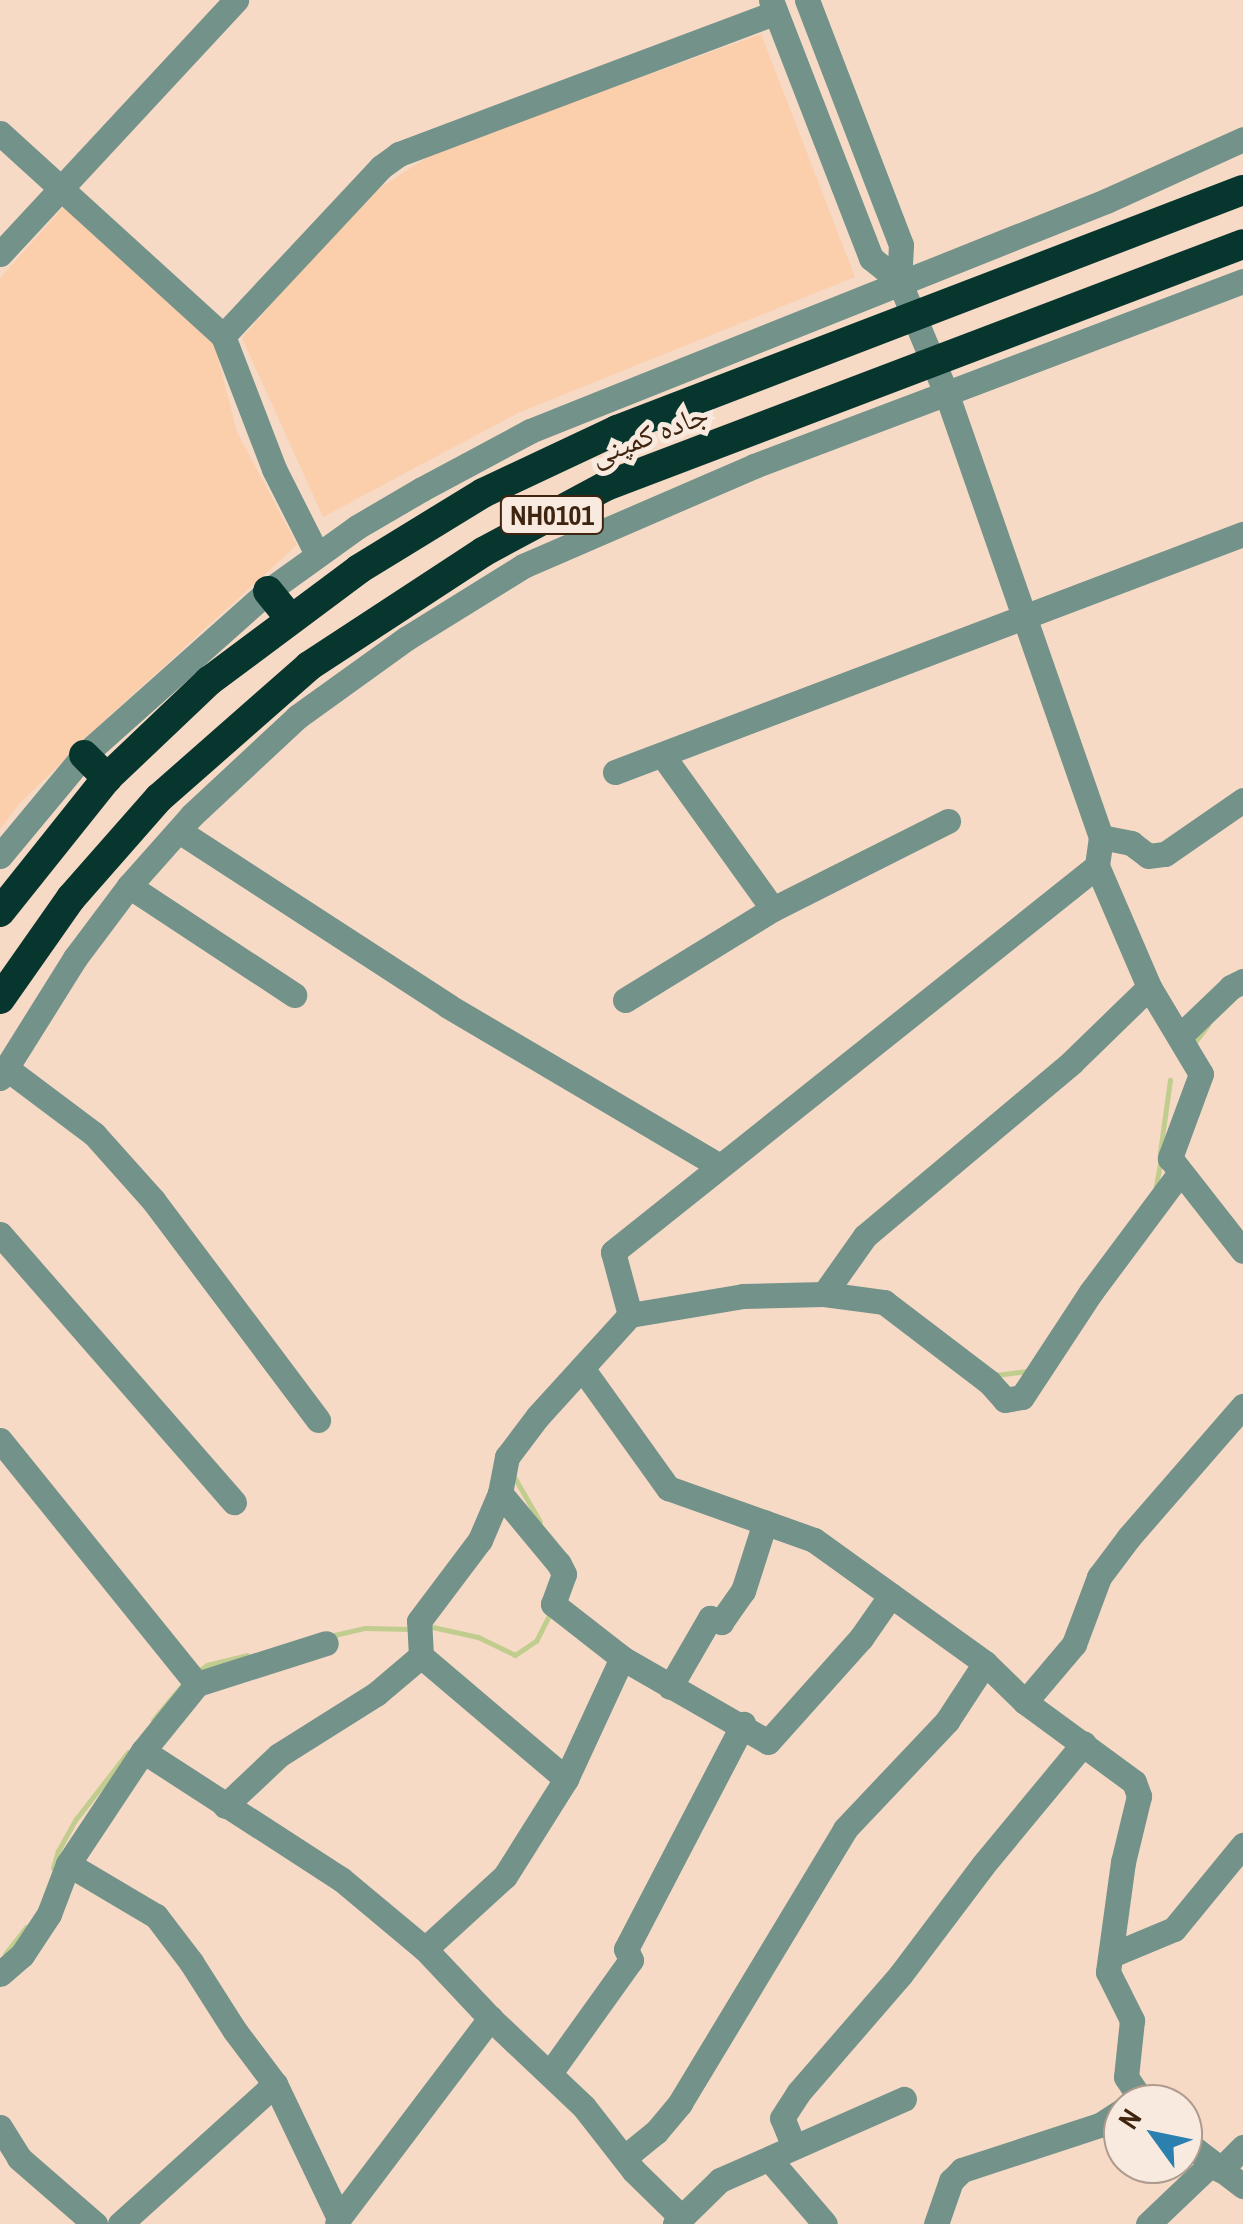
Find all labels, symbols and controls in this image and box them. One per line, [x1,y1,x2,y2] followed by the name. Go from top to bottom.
[585,395,713,473] street label: جاده کمپنی
[500,492,604,538] road number: NH0101
[1103,2084,1203,2184] north arrow
[1109,2101,1150,2136] text: N

